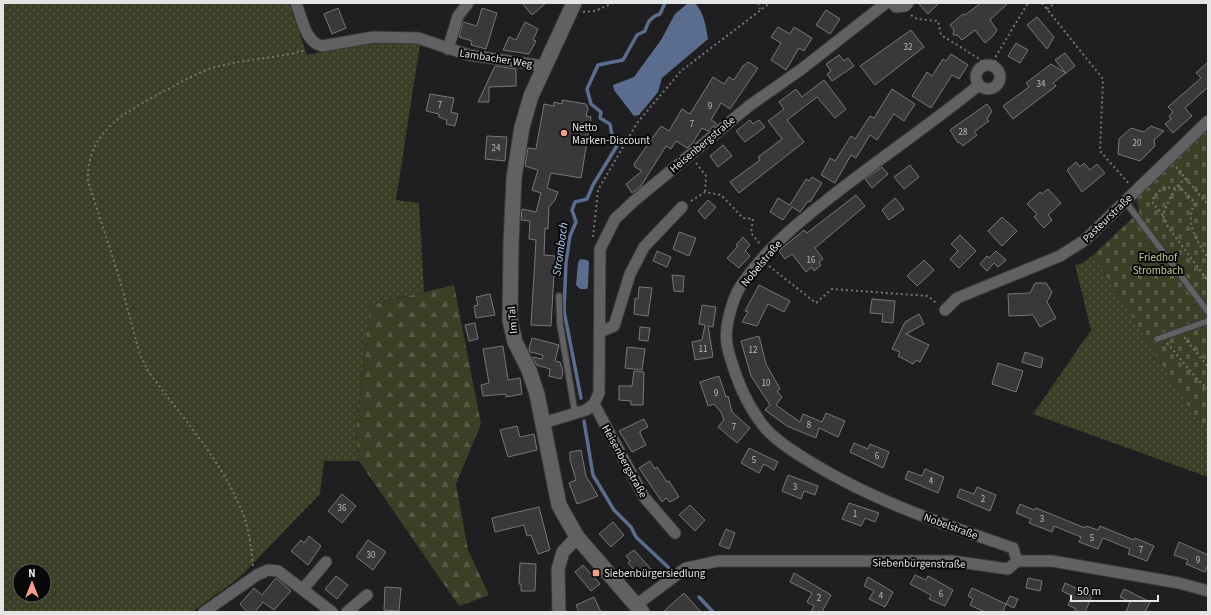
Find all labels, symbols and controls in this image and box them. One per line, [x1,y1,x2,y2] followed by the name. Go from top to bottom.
[904,41,913,54] house number: 32
[458,45,534,72] street label: Lambacher Weg
[1037,78,1046,91] house number: 34
[438,99,443,112] house number: 7
[708,100,713,113] house number: 9
[666,112,739,176] street label: Heisenbergstraße
[690,118,695,131] house number: 7
[572,120,650,148] place label: Netto Marken-Discount
[959,126,968,139] house number: 28
[559,128,569,138] marker: Netto Marken-Discount
[1133,137,1142,150] house number: 20
[492,142,501,155] house number: 24
[1079,191,1136,246] street label: Pasteurstraße
[548,221,573,277] water label: Strombach
[737,236,786,290] street label: Nobelstraße
[1133,250,1183,278] park label: Friedhof Strombach
[807,254,816,267] house number: 16
[504,305,521,334] street label: Im Tal
[699,343,707,356] house number: 11
[749,344,758,357] house number: 12
[762,377,771,390] house number: 10
[714,387,719,400] house number: 9
[807,419,812,432] house number: 8
[732,421,737,434] house number: 7
[598,422,651,501] street label: Heisenbergstraße
[875,450,880,463] house number: 6
[752,454,757,467] house number: 5
[929,475,934,488] house number: 4
[793,481,798,494] house number: 3
[981,493,986,506] house number: 2
[338,502,347,515] house number: 36
[853,508,857,521] house number: 1
[922,510,980,543] street label: Nobelstraße
[1040,513,1045,526] house number: 3
[1090,532,1095,545] house number: 5
[1139,544,1144,557] house number: 7
[367,549,376,562] house number: 30
[1196,554,1201,567] house number: 9
[872,555,966,572] street label: Siebenbürgenstraße
[12,563,52,603] north arrow
[28,566,36,581] text: N
[604,566,706,581] place label: Siebenbürgersiedlung
[591,568,601,578] marker: Siebenbürgersiedlung
[1071,577,1158,603] scale bar
[1077,583,1101,600] text: 50 m
[939,588,944,601] house number: 6
[879,590,884,603] house number: 4
[817,592,822,605] house number: 2

